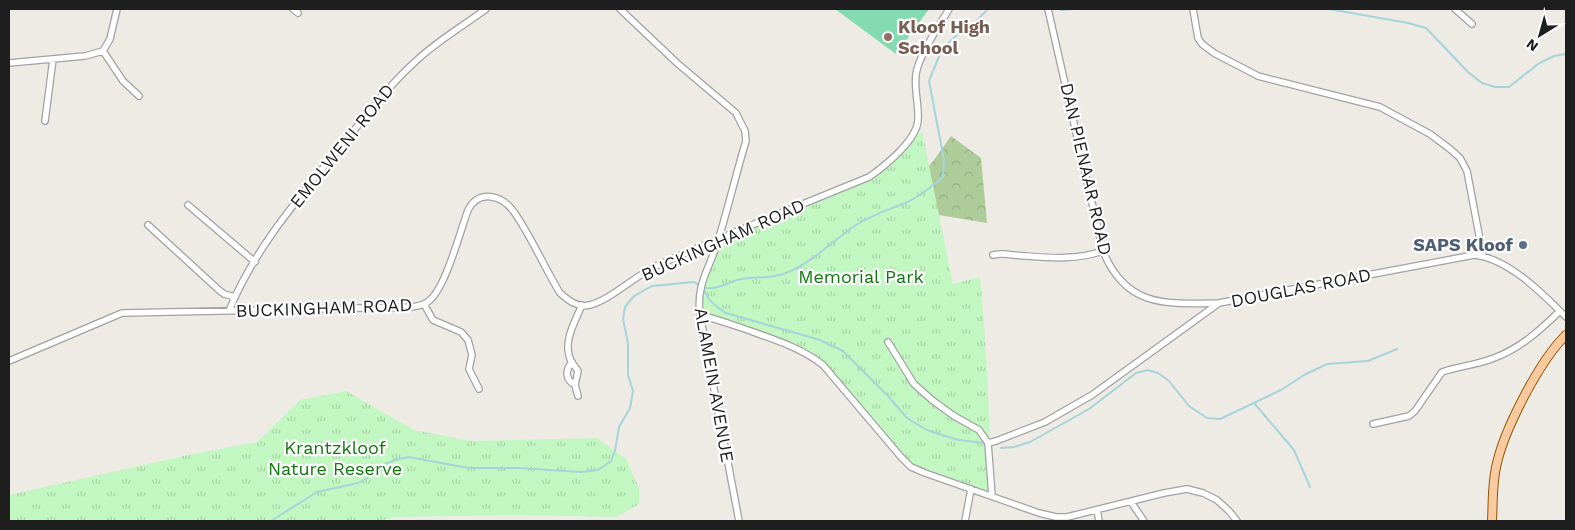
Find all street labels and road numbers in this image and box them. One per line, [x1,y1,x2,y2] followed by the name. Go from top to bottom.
[285,80,398,212] street label: EMOLWENI ROAD
[1056,81,1117,257] street label: DAN PIENAAR ROAD
[638,194,808,285] street label: BUCKINGHAM ROAD
[1229,264,1373,311] street label: DOUGLAS ROAD
[235,294,413,321] street label: BUCKINGHAM ROAD
[691,306,738,464] street label: ALAMEIN AVENUE

